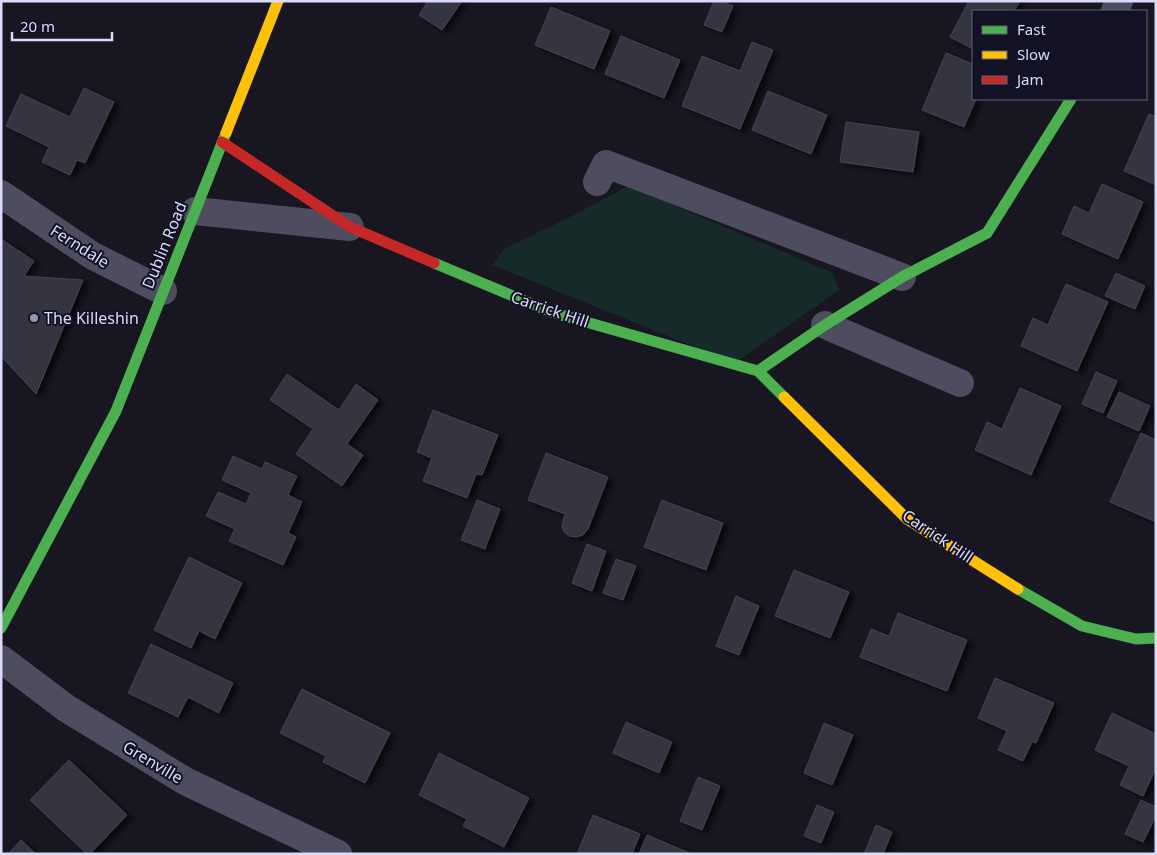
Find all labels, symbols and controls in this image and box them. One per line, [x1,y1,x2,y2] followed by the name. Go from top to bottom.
[12,10,112,42] scale bar
[972,10,1147,100] legend
[20,16,55,36] text: 20 m
[1017,19,1046,39] text: Fast
[1017,44,1050,64] text: Slow
[1015,69,1044,89] text: Jam
[137,198,191,292] street label: Dublin Road
[46,219,114,273] street label: Ferndale
[508,285,592,333] street label: Carrick Hill
[44,307,139,329] place label: The Killeshin
[28,312,40,324] marker: The Killeshin
[898,504,978,568] street label: Carrick Hill
[119,735,187,789] street label: Grenville

